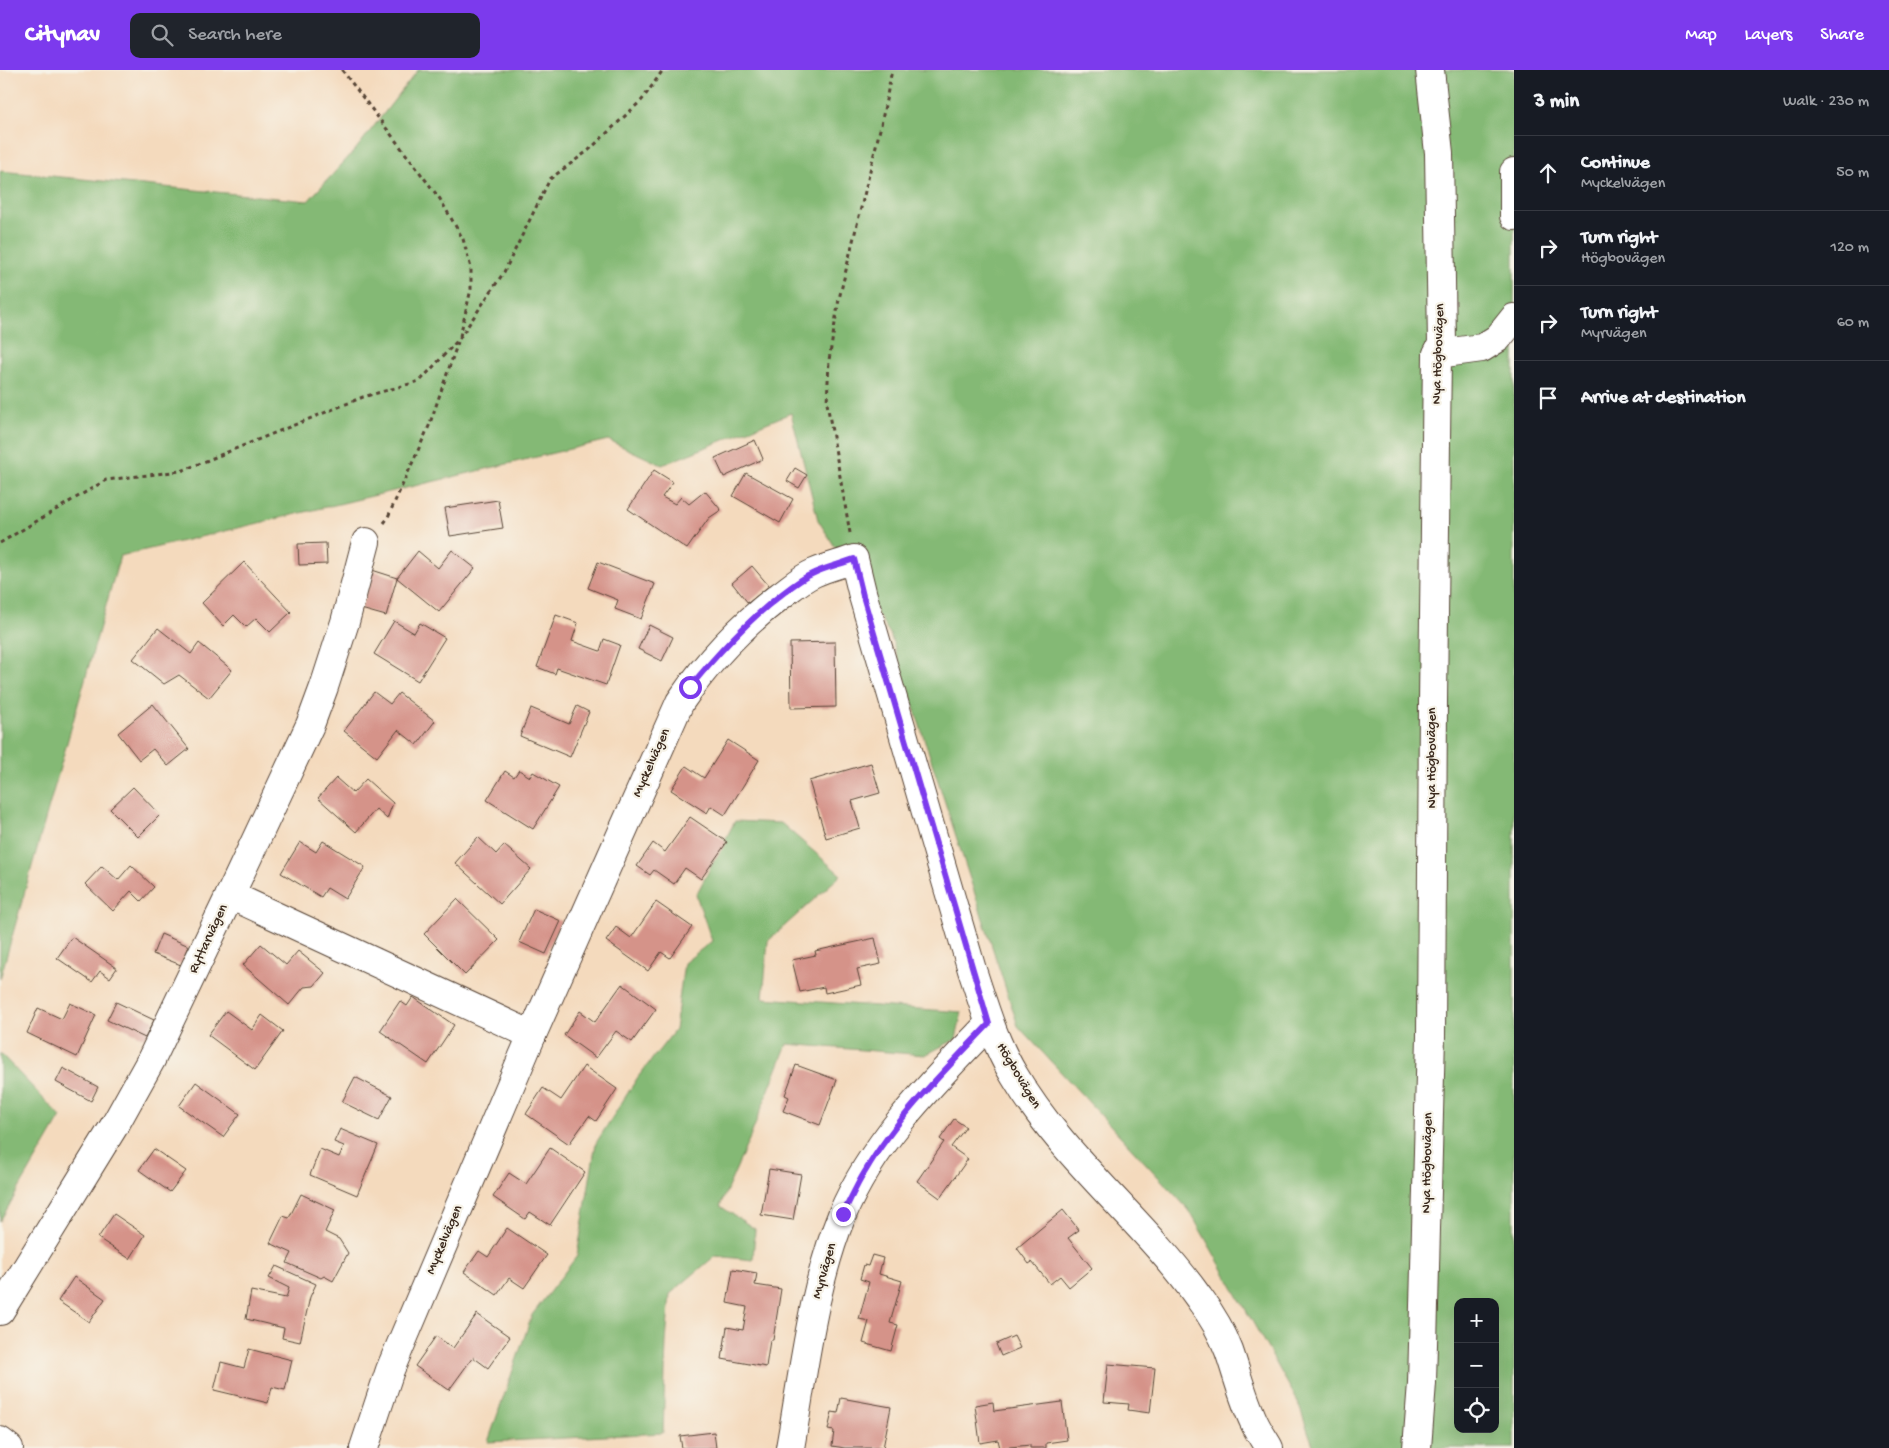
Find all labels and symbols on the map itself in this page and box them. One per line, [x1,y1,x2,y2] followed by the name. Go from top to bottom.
[1429,303,1449,405] street label: Nya Högbovägen
[679,676,702,699] route start
[1424,707,1441,808] street label: Nya Högbovägen
[629,726,675,800] street label: Myckelvägen
[186,901,233,976] street label: Ryttarvägen
[992,1040,1044,1112] street label: Högbovägen
[1419,1112,1437,1214] street label: Nya Högbovägen
[423,1202,467,1277] street label: Myckelvägen
[832,1203,855,1226] route end
[809,1241,841,1301] street label: Myrvägen

